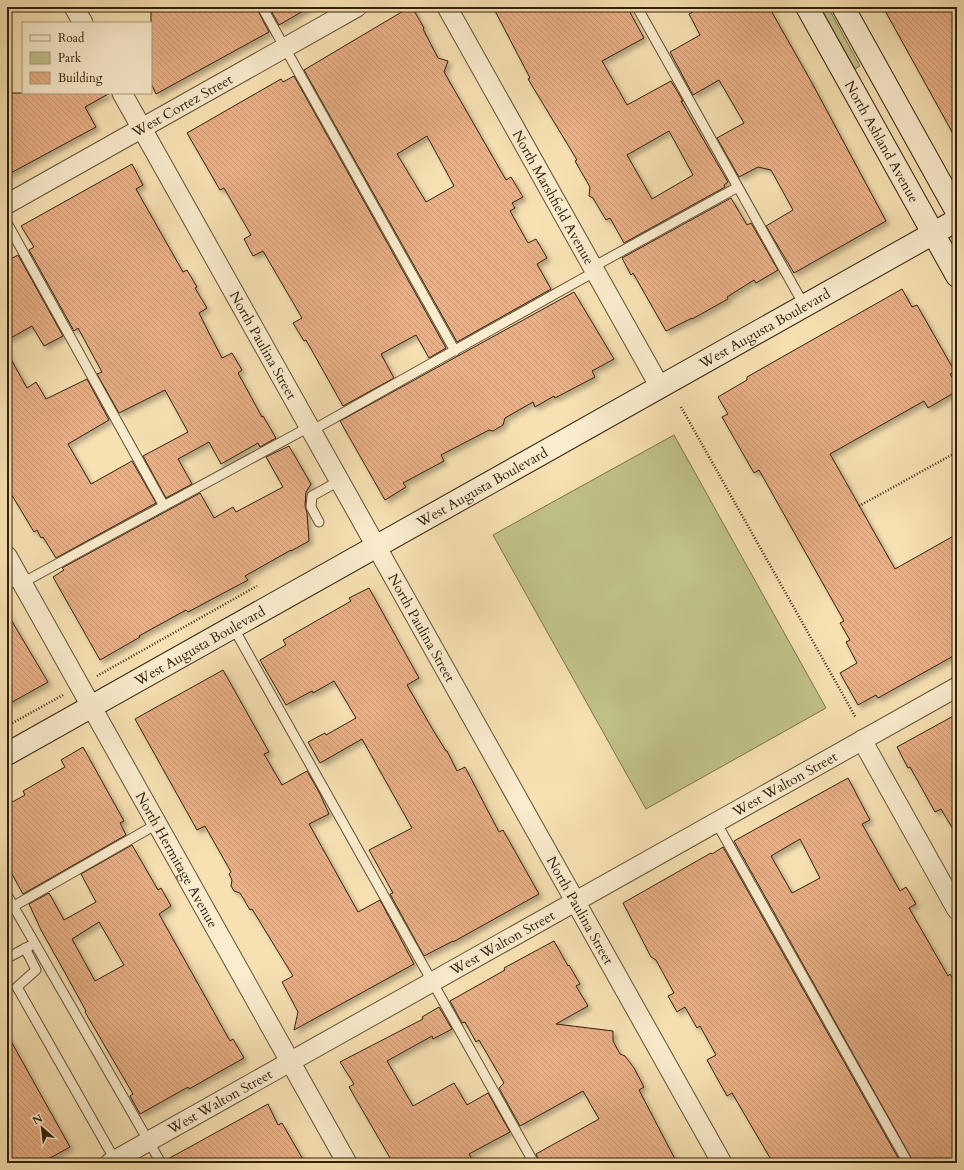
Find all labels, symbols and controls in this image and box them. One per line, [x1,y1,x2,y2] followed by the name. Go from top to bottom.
[22,22,152,94] legend
[58,30,85,46] text: Road
[58,50,82,66] text: Park
[58,70,103,86] text: Building
[128,70,237,142] street label: West Cortez Street
[840,77,923,206] street label: North Ashland Avenue
[508,127,599,268] street label: North Marshfield Avenue
[695,284,834,373] street label: West Augusta Boulevard
[225,288,301,403] street label: North Paulina Street
[413,443,552,532] street label: West Augusta Boulevard
[383,570,460,686] street label: North Paulina Street
[130,602,269,691] street label: West Augusta Boulevard
[728,747,841,822] street label: West Walton Street
[131,788,222,931] street label: North Hermitage Avenue
[542,853,618,969] street label: North Paulina Street
[446,906,559,980] street label: West Walton Street
[163,1064,276,1139] street label: West Walton Street
[22,1108,62,1148] north arrow
[30,1111,46,1128] text: N

